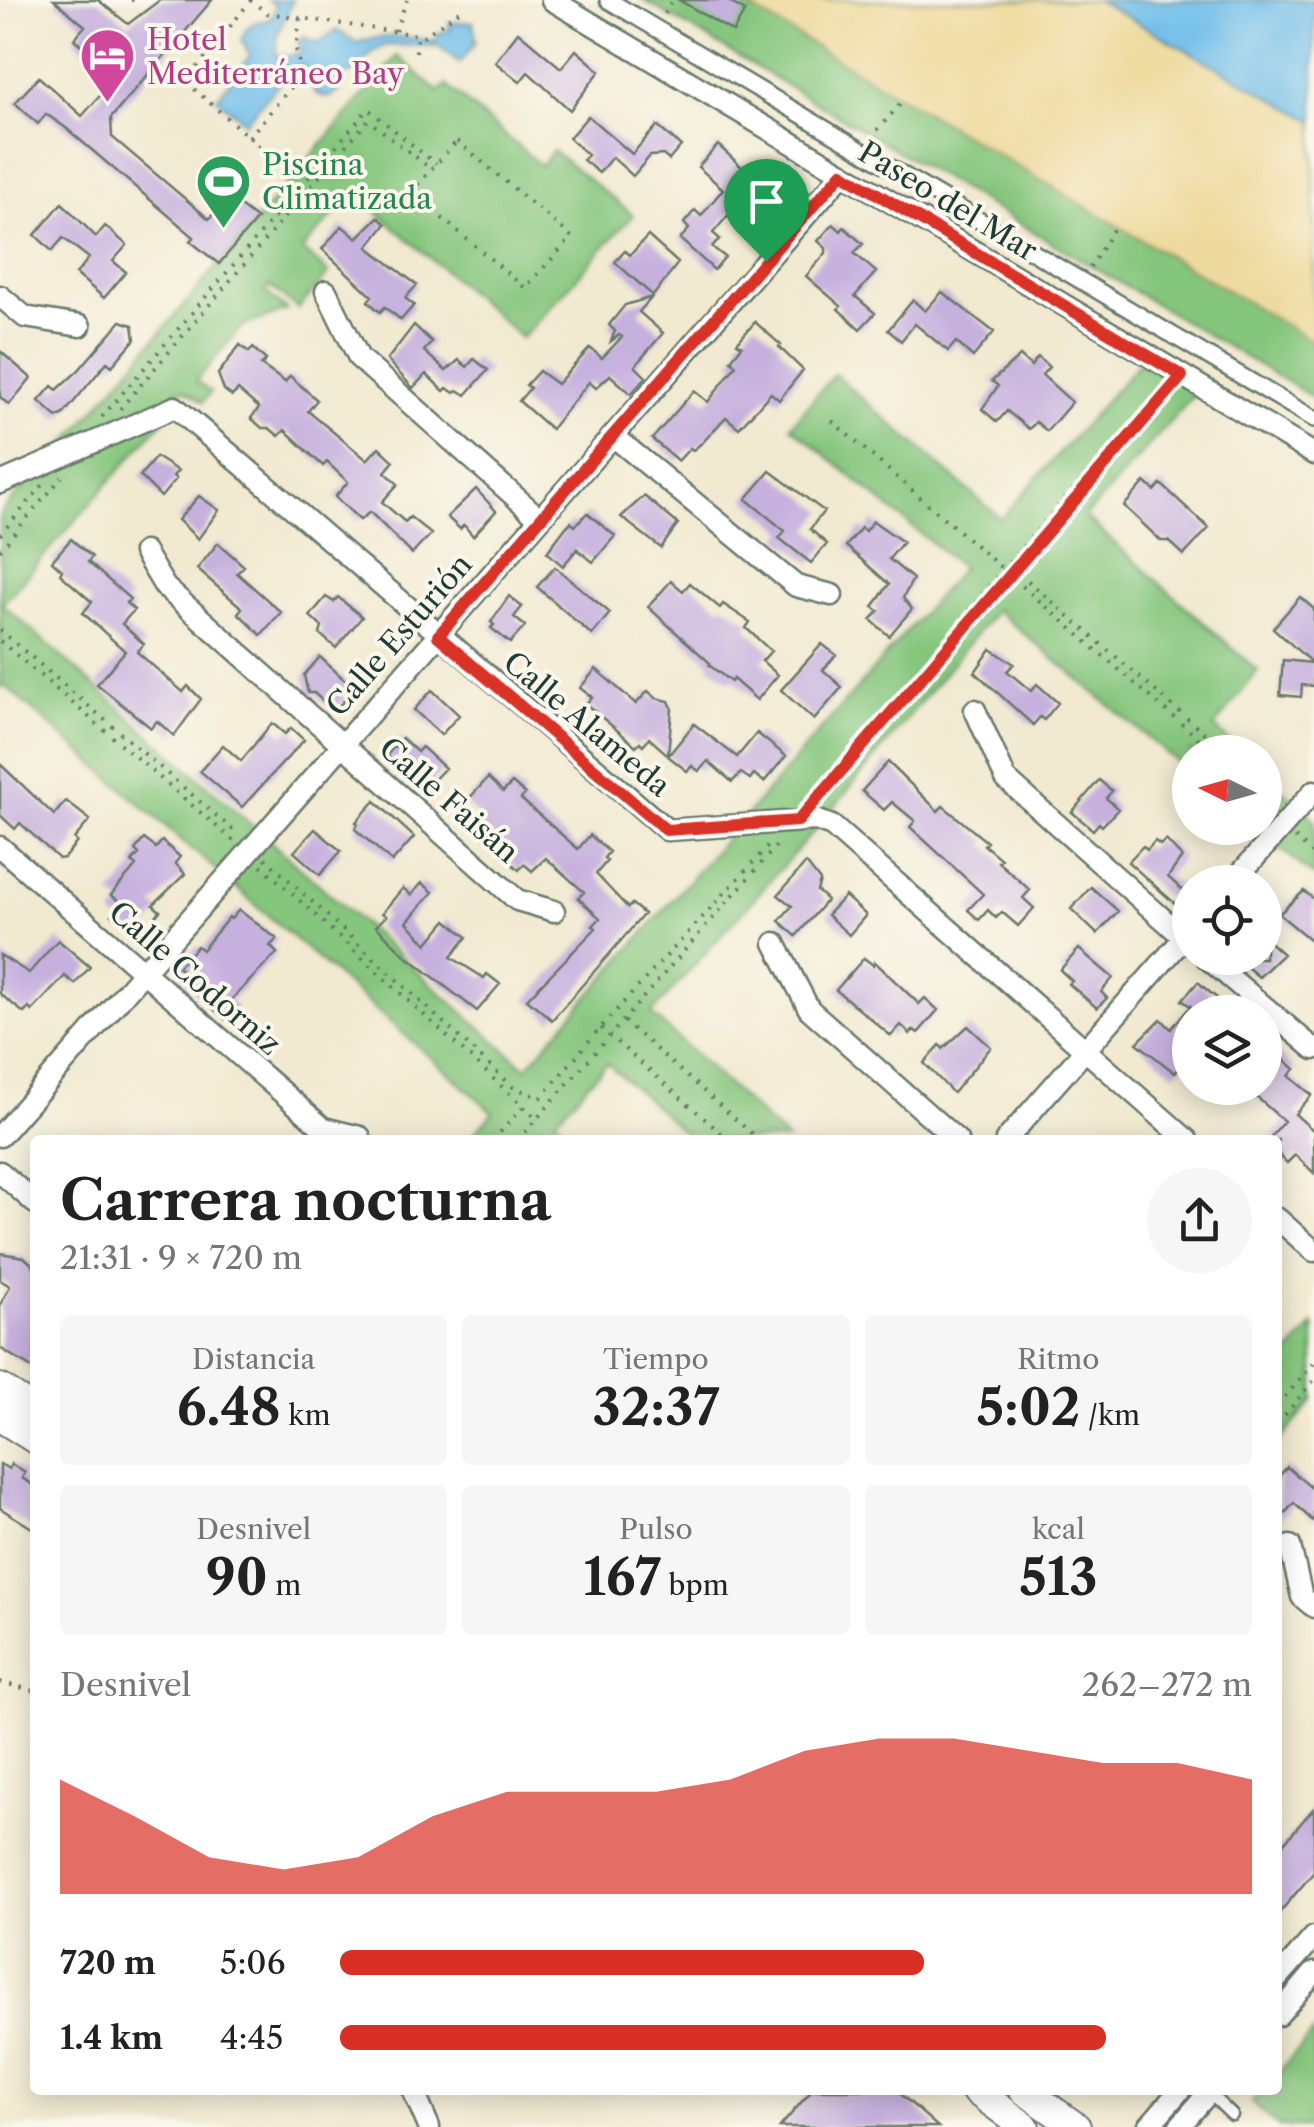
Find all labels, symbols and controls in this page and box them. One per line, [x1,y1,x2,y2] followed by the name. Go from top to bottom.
[147,21,404,92] place label: Hotel Mediterráneo Bay
[78,26,138,105] hotel icon: Hotel Mediterráneo Bay
[852,133,1044,269] street label: Paseo del Mar
[262,146,432,217] place label: Piscina Climatizada
[193,151,253,230] sports icon: Piscina Climatizada
[724,159,809,262] pin
[739,174,794,229] icon: arrive
[318,546,480,724] street label: Calle Esturión
[496,644,678,805] street label: Calle Alameda
[372,729,526,871] street label: Calle Faisán
[1172,735,1282,845] north arrow
[1172,735,1282,1105] map controls
[1172,865,1282,975] button: locate
[101,893,289,1063] street label: Calle Codorniz
[1172,995,1282,1105] button: layers
[60,1167,551,1234] text: Carrera nocturna
[1147,1168,1252,1273] button: share
[60,1238,302,1277] text: 21:31 · 9 × 720 m
[192,1342,315,1376] text: Distancia
[603,1342,709,1376] text: Tiempo
[1017,1342,1099,1376] text: Ritmo
[177,1376,281,1438] text: 6.48
[593,1376,719,1438] text: 32:37
[977,1376,1080,1438] text: 5:02
[281,1398,331,1432] text: km
[1080,1398,1140,1432] text: /km
[196,1512,311,1546] text: Desnivel
[619,1512,693,1546] text: Pulso
[1032,1512,1085,1546] text: kcal
[206,1546,268,1608] text: 90
[583,1546,661,1608] text: 167
[1019,1546,1098,1608] text: 513
[268,1568,301,1602] text: m
[661,1568,729,1602] text: bpm
[60,1665,191,1704] text: Desnivel
[1082,1665,1252,1704] text: 262–272 m
[60,1943,156,1982] text: 720 m
[220,1943,285,1982] text: 5:06
[60,2018,163,2057] text: 1.4 km
[220,2018,283,2057] text: 4:45

